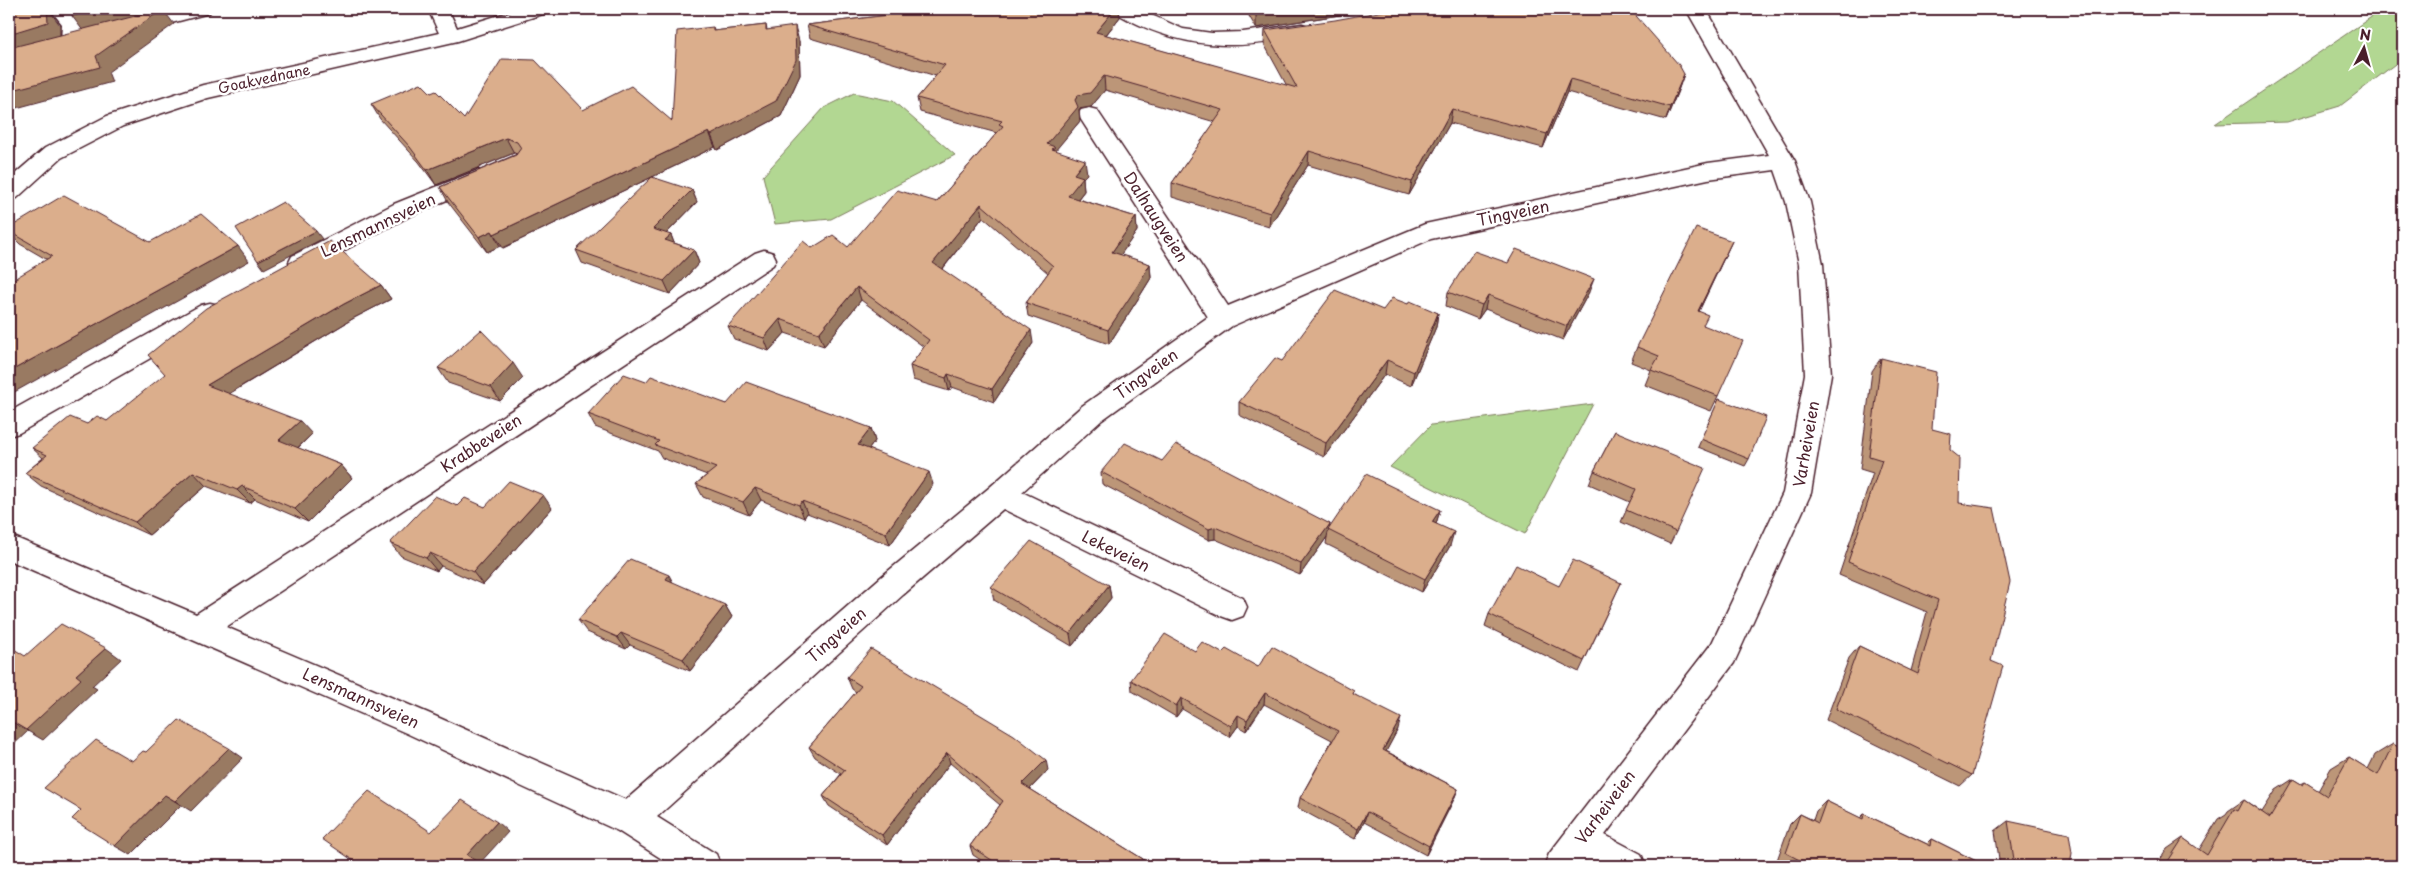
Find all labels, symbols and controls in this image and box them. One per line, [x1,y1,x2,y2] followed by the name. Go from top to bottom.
[2340,22,2390,72] north arrow
[2359,24,2372,46] text: N
[216,58,312,99] street label: Goakvednane
[1119,166,1195,266] street label: Dalhaugveien
[316,186,439,262] street label: Lensmannsveien
[1474,193,1551,231] street label: Tingveien
[1109,342,1182,405] street label: Tingveien
[1786,399,1824,489] street label: Varheiveien
[435,407,526,477] street label: Krabbeveien
[1078,523,1155,577] street label: Lekeveien
[800,601,871,668] street label: Tingveien
[299,661,423,734] street label: Lensmannsveien
[1568,764,1640,849] street label: Varheiveien

